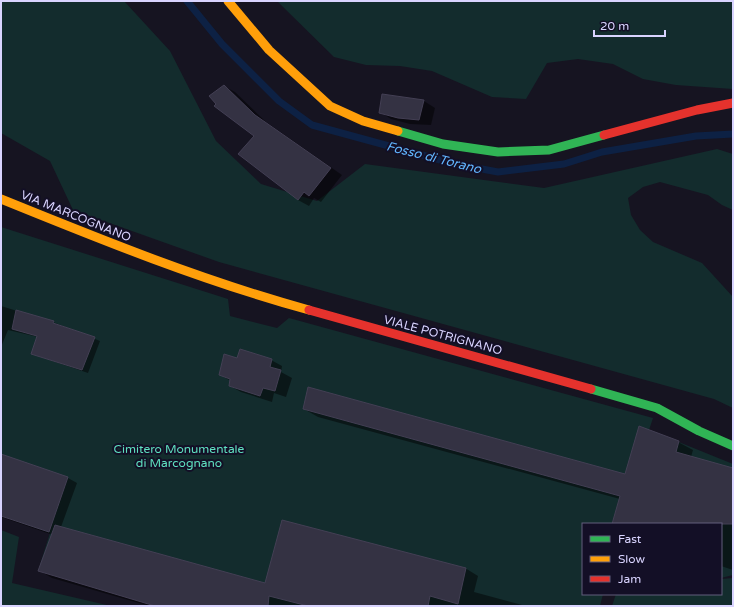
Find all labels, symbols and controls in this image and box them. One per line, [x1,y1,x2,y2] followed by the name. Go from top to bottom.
[594,12,665,38] scale bar
[600,19,629,33] text: 20 m
[385,138,484,178] water label: Fosso di Torano
[19,187,133,245] street label: VIA MARCOGNANO
[382,312,504,358] street label: VIALE POTRIGNANO
[114,442,245,470] park label: Cimitero Monumentale di Marcognano
[582,523,722,595] legend
[618,532,642,546] text: Fast
[618,552,645,566] text: Slow
[618,572,641,586] text: Jam

